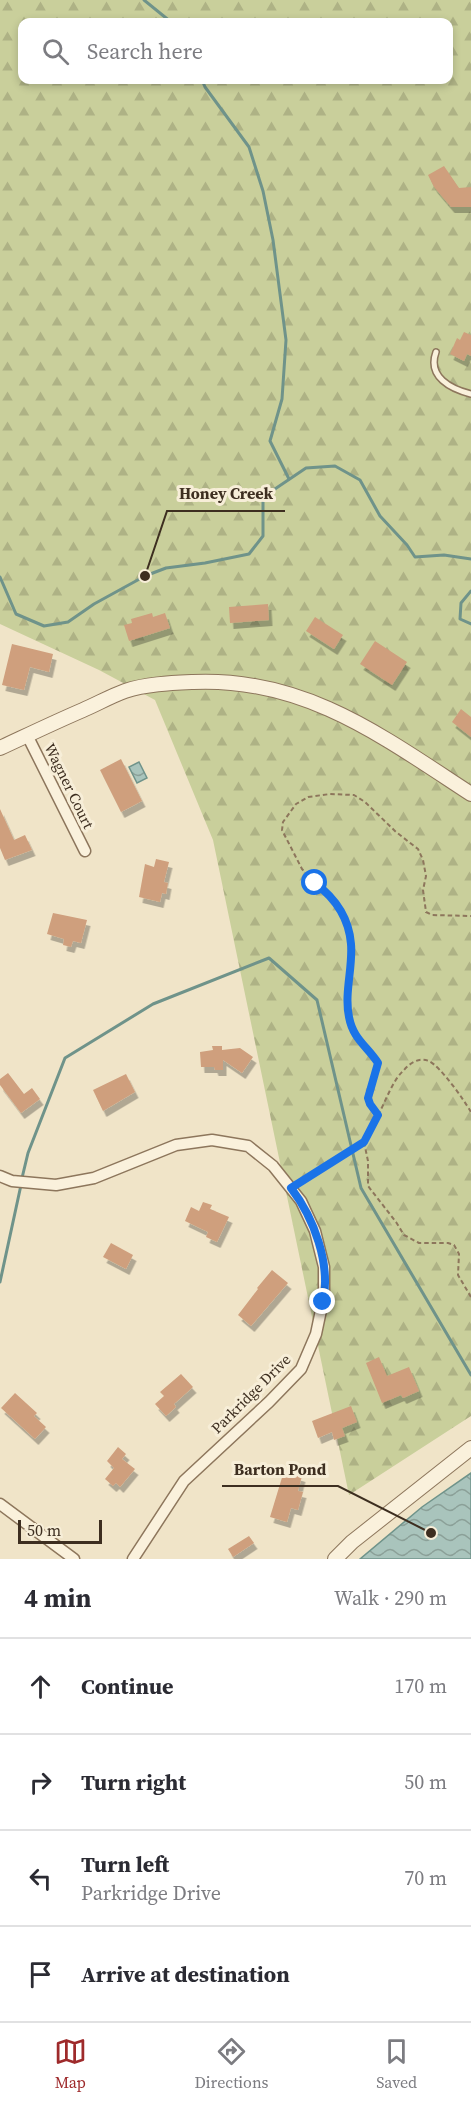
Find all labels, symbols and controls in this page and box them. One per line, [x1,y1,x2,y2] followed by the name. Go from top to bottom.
[18,18,453,84] search box
[39,35,72,68] icon: search
[87,36,203,66] text: Search here
[167,477,285,511] callout: Honey Creek
[179,482,273,504] text: Honey Creek
[40,739,99,832] street label: Wagner Court
[301,869,327,895] route start
[309,1288,335,1314] route end
[206,1349,295,1438] street label: Parkridge Drive
[222,1452,338,1486] callout: Barton Pond
[234,1458,327,1480] text: Barton Pond
[18,1517,102,1544] scale bar
[27,1519,61,1541] text: 50 m
[24,1580,91,1616] text: 4 min
[334,1584,447,1612] text: Walk · 290 m
[24,1670,57,1703] icon: ahead
[81,1671,174,1701] text: Continue
[394,1672,447,1700] text: 170 m
[24,1766,57,1799] icon: right
[81,1767,186,1797] text: Turn right
[404,1768,447,1796] text: 50 m
[81,1849,169,1879] text: Turn left
[24,1862,57,1895] icon: left
[404,1864,447,1892] text: 70 m
[81,1879,221,1907] text: Parkridge Drive
[24,1958,57,1991] icon: arrive
[81,1959,290,1989] text: Arrive at destination
[54,2035,87,2093] tab: Map
[194,2035,269,2093] tab: Directions
[376,2035,417,2093] tab: Saved

